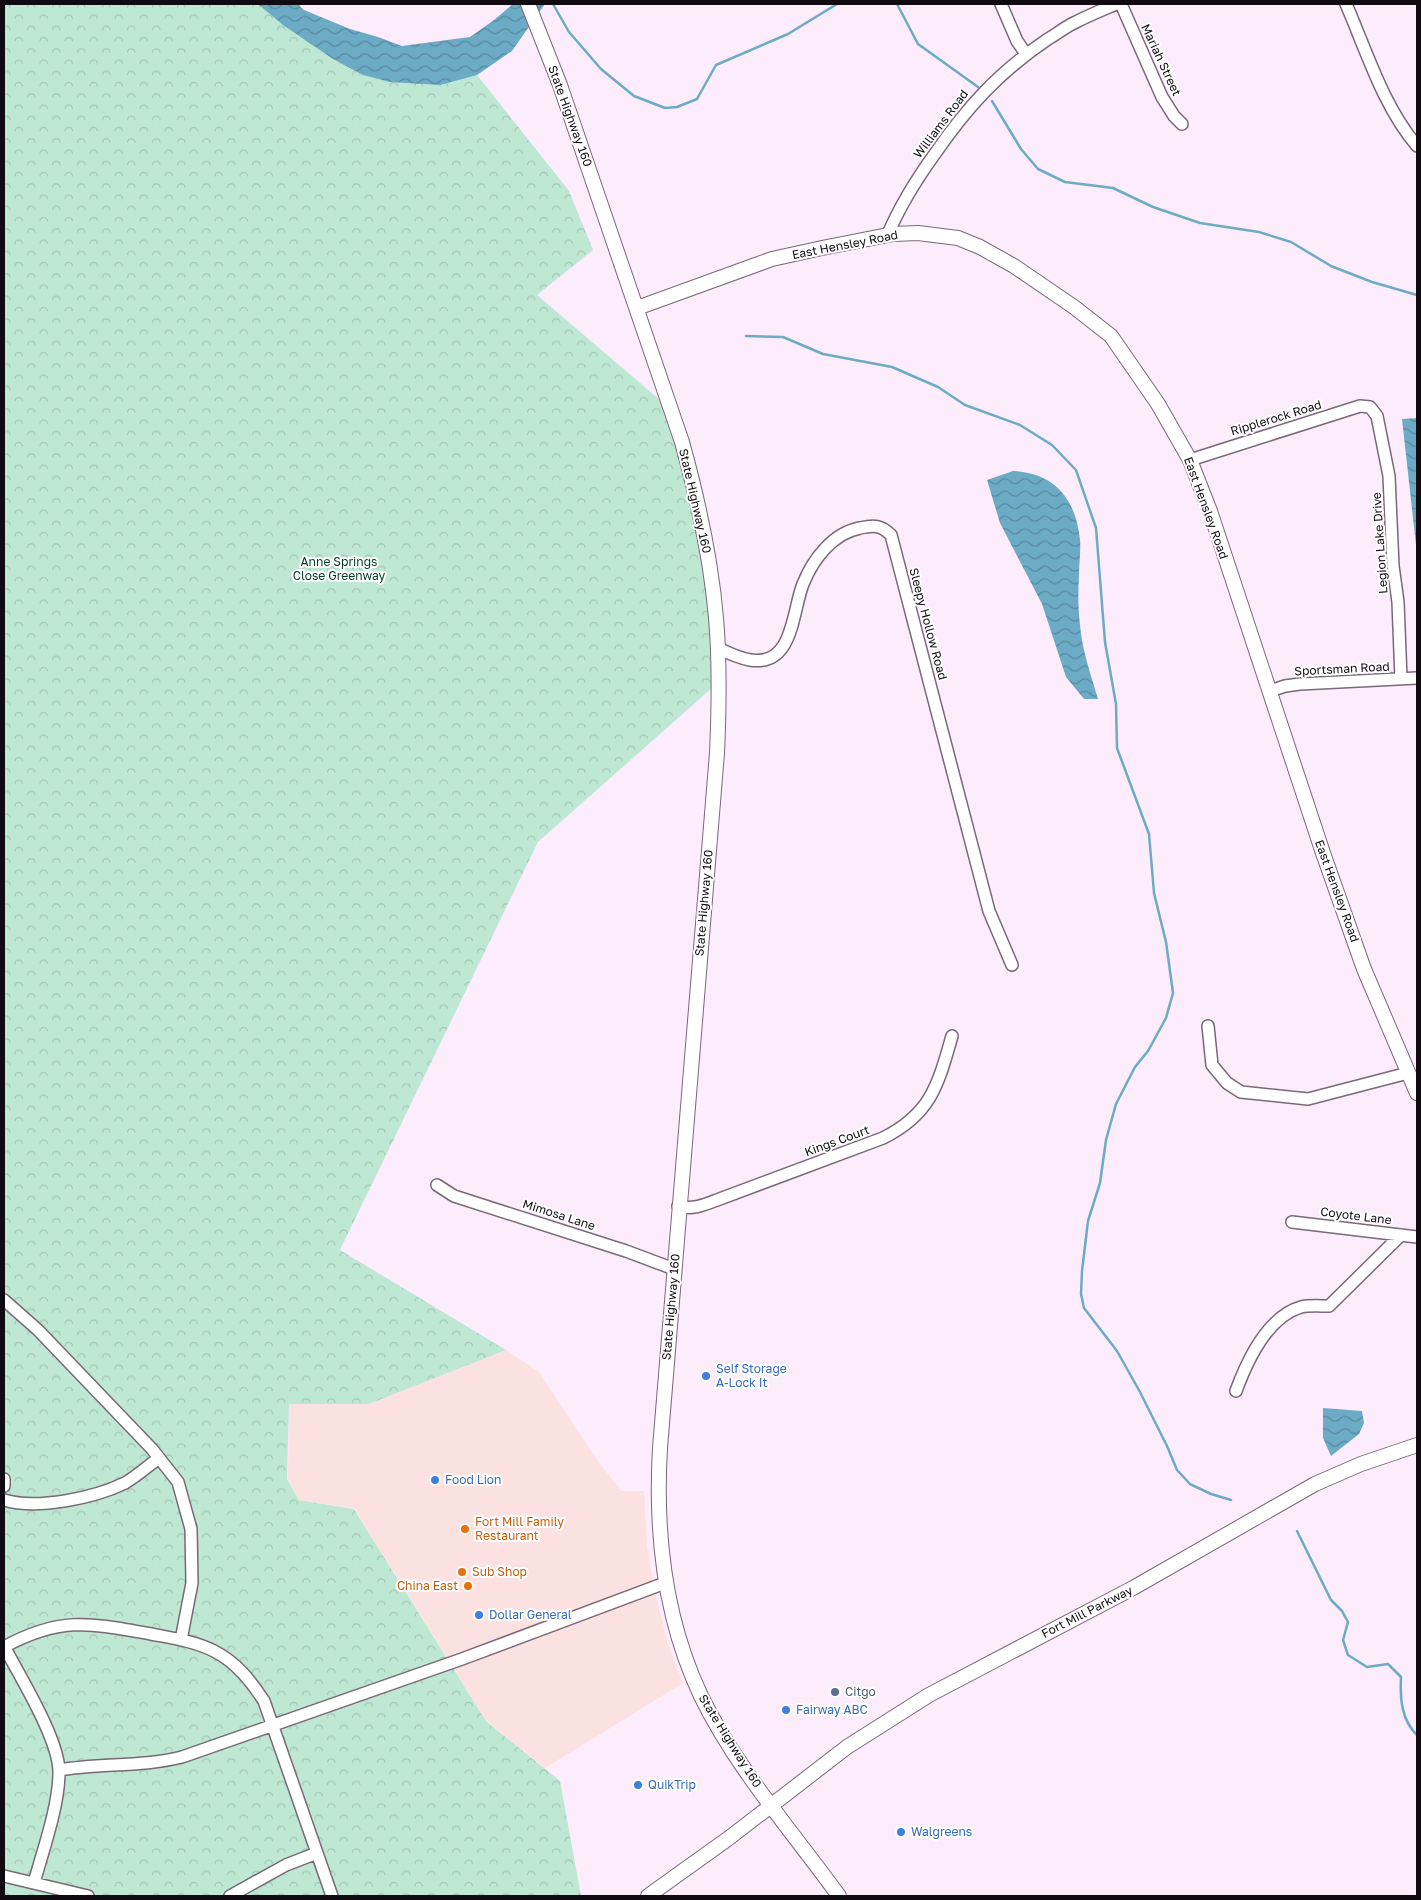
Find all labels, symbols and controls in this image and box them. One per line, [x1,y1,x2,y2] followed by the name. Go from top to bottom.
[1138,21,1185,98] street label: Mariah Street
[545,63,596,169] street label: State Highway 160
[910,87,971,161] street label: Williams Road
[791,227,899,262] street label: East Hensley Road
[1229,397,1323,438] street label: Ripplerock Road
[676,447,715,555] street label: State Highway 160
[1181,455,1232,561] street label: East Hensley Road
[1368,492,1391,594] street label: Legion Lake Drive
[293,554,385,583] park label: Anne Springs Close Greenway
[906,566,951,681] street label: Sleepy Hollow Road
[1294,659,1390,678] street label: Sportsman Road
[1312,838,1363,944] street label: East Hensley Road
[691,849,716,957] street label: State Highway 160
[802,1122,872,1159] street label: Kings Court
[521,1196,597,1233] street label: Mimosa Lane
[1320,1204,1393,1227] street label: Coyote Lane
[658,1253,683,1361] street label: State Highway 160
[716,1361,787,1390] place label: Self Storage A-Lock It
[700,1370,712,1382] marker: Self Storage A-Lock It
[445,1472,501,1487] place label: Food Lion
[429,1474,441,1486] marker: Food Lion
[475,1514,564,1543] place label: Fort Mill Family Restaurant
[459,1523,471,1535] marker: Fort Mill Family Restaurant
[472,1564,527,1579] place label: Sub Shop
[456,1566,468,1578] marker: Sub Shop
[397,1578,458,1593] place label: China East
[462,1580,474,1592] marker: China East
[1039,1582,1135,1641] street label: Fort Mill Parkway
[489,1607,572,1622] place label: Dollar General
[473,1609,485,1621] marker: Dollar General
[845,1684,876,1699] place label: Citgo
[829,1686,841,1698] marker: Citgo
[696,1691,765,1790] street label: State Highway 160
[796,1702,868,1717] place label: Fairway ABC
[780,1704,792,1716] marker: Fairway ABC
[648,1777,696,1792] place label: QuikTrip
[632,1779,644,1791] marker: QuikTrip
[911,1824,972,1839] place label: Walgreens
[895,1826,907,1838] marker: Walgreens

